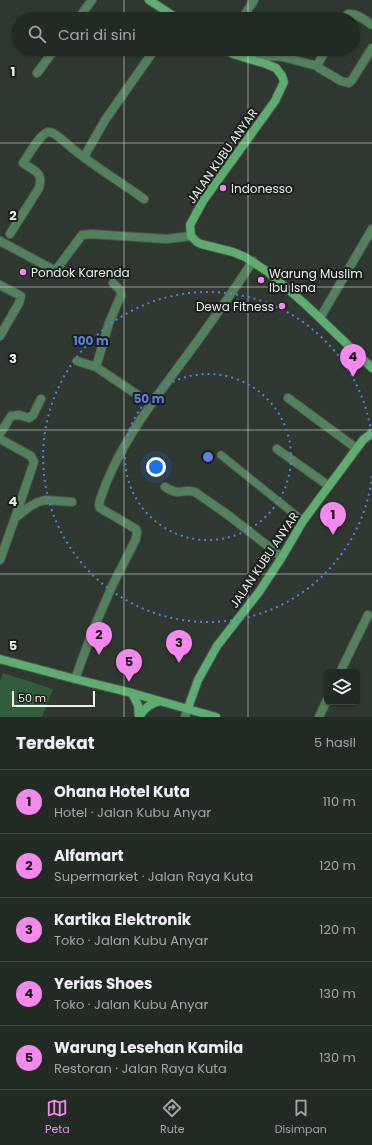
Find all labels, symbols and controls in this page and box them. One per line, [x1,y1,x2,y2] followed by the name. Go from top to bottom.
[12,12,360,56] search box
[26,23,48,45] icon: search
[58,24,136,45] text: Cari di sini
[11,62,15,81] text: 1
[183,105,261,207] street label: JALAN KUBU ANYAR
[231,180,293,197] place label: Indonesso
[218,183,228,193] marker: Indonesso
[9,206,17,225] text: 2
[31,264,130,281] place label: Pondok Karenda
[269,265,363,296] place label: Warung Muslim Ibu Isna
[18,267,28,277] marker: Pondok Karenda
[256,275,266,285] marker: Warung Muslim Ibu Isna
[196,298,274,315] place label: Dewa Fitness
[277,301,287,311] marker: Dewa Fitness
[73,332,109,349] text: 100 m
[340,344,366,377] pin: 4
[9,349,17,368] text: 3
[134,390,165,407] text: 50 m
[201,450,215,464] centre of rings
[146,457,166,477] your location
[9,492,18,511] text: 4
[320,502,346,535] pin: 1
[226,509,302,611] street label: JALAN KUBU ANYAR
[86,622,112,655] pin: 2
[166,630,192,663] pin: 3
[9,636,17,655] text: 5
[116,649,142,682] pin: 5
[324,669,360,705] map controls
[324,669,360,705] button: layers
[12,689,95,708] scale bar
[18,690,46,706] text: 50 m
[16,731,95,755] text: Terdekat
[314,733,356,752] text: 5 hasil
[54,781,190,802] text: Ohana Hotel Kuta
[27,792,31,811] text: 1
[323,792,356,811] text: 110 m
[54,803,211,822] text: Hotel · Jalan Kubu Anyar
[54,845,124,866] text: Alfamart
[25,856,33,875] text: 2
[319,856,356,875] text: 120 m
[54,867,253,886] text: Supermarket · Jalan Raya Kuta
[54,909,191,930] text: Kartika Elektronik
[25,920,33,939] text: 3
[319,920,356,939] text: 120 m
[54,931,208,950] text: Toko · Jalan Kubu Anyar
[54,973,152,994] text: Yerias Shoes
[25,984,33,1003] text: 4
[319,984,356,1003] text: 130 m
[54,995,208,1014] text: Toko · Jalan Kubu Anyar
[54,1037,243,1058] text: Warung Lesehan Kamila
[25,1048,33,1067] text: 5
[319,1048,356,1067] text: 130 m
[54,1059,227,1078] text: Restoran · Jalan Raya Kuta
[45,1097,70,1138] tab: Peta
[160,1097,185,1138] tab: Rute
[275,1097,327,1138] tab: Disimpan

